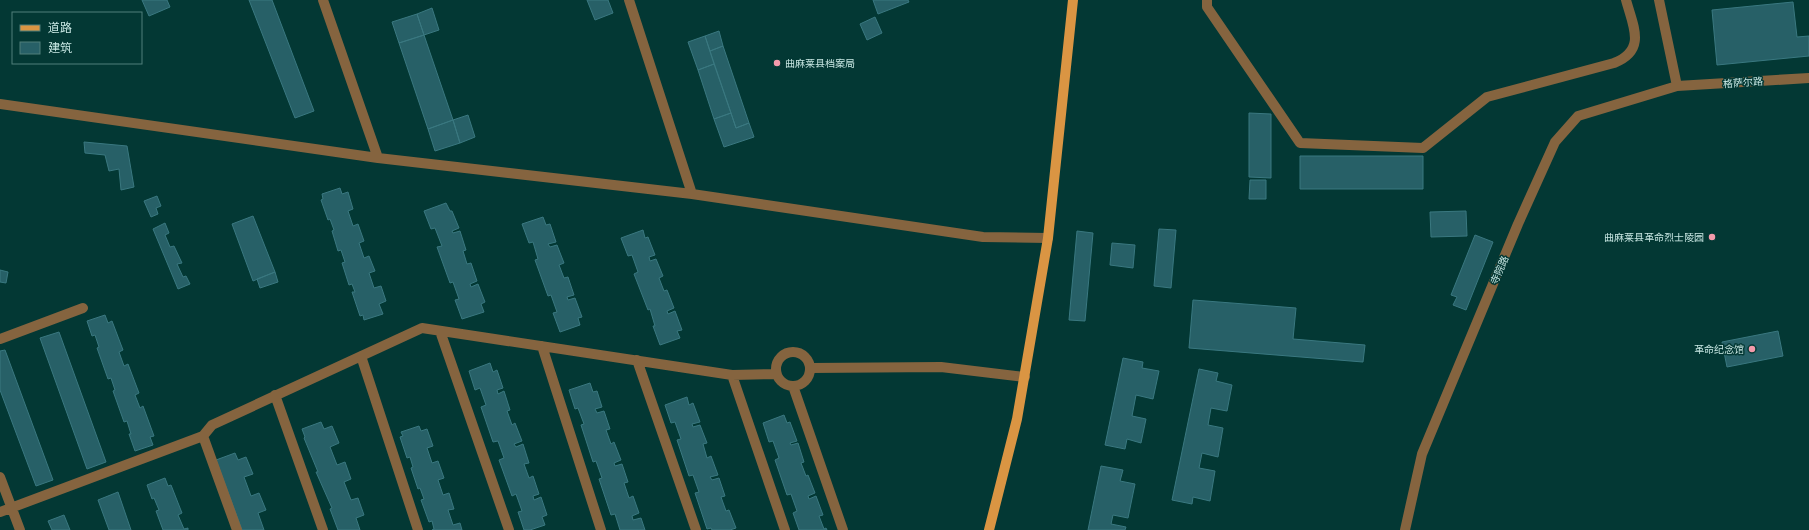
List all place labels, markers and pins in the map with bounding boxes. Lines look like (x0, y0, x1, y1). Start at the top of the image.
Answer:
place label: 曲麻莱县档案局 (785, 56, 855, 70)
marker: 曲麻莱县档案局 (772, 58, 782, 68)
place label: 曲麻莱县革命烈士陵园 (1604, 230, 1704, 244)
marker: 曲麻莱县革命烈士陵园 (1707, 232, 1717, 242)
place label: 革命纪念馆 (1694, 342, 1744, 356)
marker: 革命纪念馆 (1747, 344, 1757, 354)

